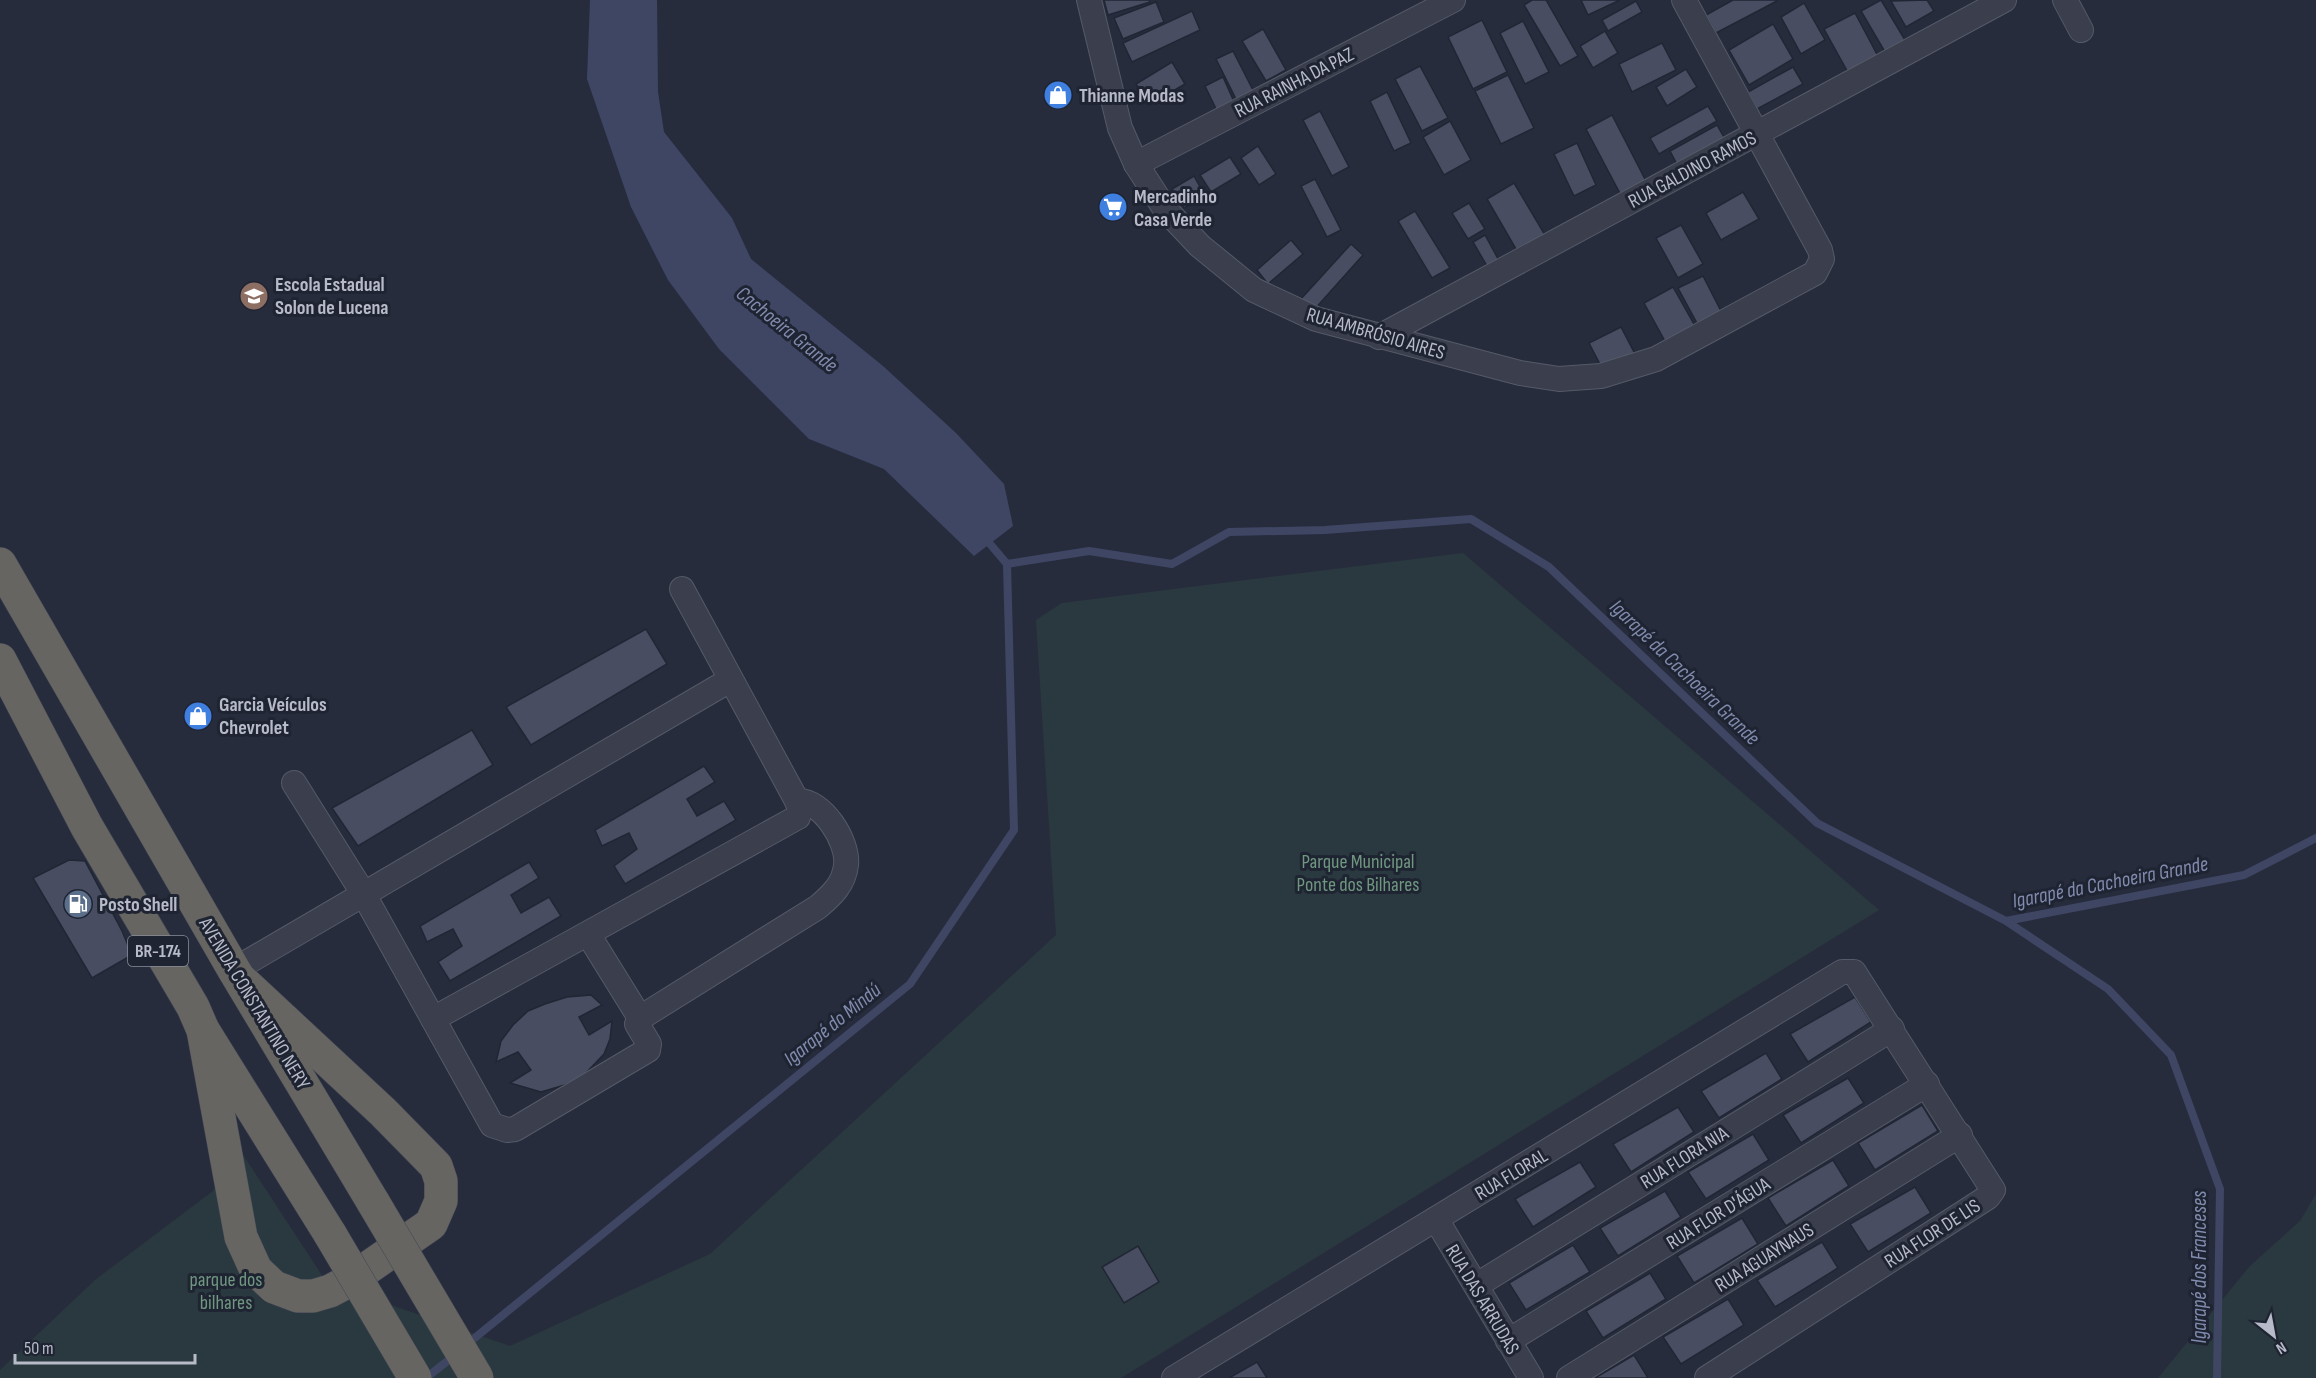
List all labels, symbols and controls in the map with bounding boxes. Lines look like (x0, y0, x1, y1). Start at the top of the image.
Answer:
street label: RUA RAINHA DA PAZ (1231, 42, 1358, 123)
shop icon: Thianne Modas (1042, 79, 1074, 111)
place label: Thianne Modas (1079, 84, 1184, 108)
street label: RUA GALDINO RAMOS (1624, 126, 1761, 214)
place label: Mercadinho Casa Verde (1134, 185, 1217, 232)
supermarket icon: Mercadinho Casa Verde (1097, 191, 1129, 223)
place label: Escola Estadual Solon de Lucena (275, 273, 389, 320)
school or university icon: Escola Estadual Solon de Lucena (238, 280, 270, 312)
water label: Cachoeira Grande (731, 281, 842, 378)
street label: RUA AMBRÓSIO AIRES (1304, 303, 1448, 365)
water label: Igarapé da Cachoeira Grande (1604, 594, 1765, 750)
place label: Garcia Veículos Chevrolet (219, 693, 327, 740)
shop icon: Garcia Veículos Chevrolet (182, 700, 214, 732)
park label: Parque Municipal Ponte dos Bilhares (1297, 850, 1419, 897)
water label: Igarapé da Cachoeira Grande (2010, 851, 2210, 914)
fuel station icon: Posto Shell (62, 888, 94, 920)
place label: Posto Shell (99, 893, 177, 917)
street label: AVENIDA CONSTANTINO NERY (193, 912, 315, 1094)
road number: BR-174 (128, 936, 188, 966)
water label: Igarapé do Mindú (779, 977, 886, 1071)
street label: RUA FLORA NIA (1636, 1121, 1733, 1194)
street label: RUA FLORAL (1471, 1144, 1553, 1206)
street label: RUA FLOR D'ÁGUA (1662, 1172, 1775, 1255)
water label: Igarapé dos Franceses (2187, 1190, 2212, 1343)
street label: RUA FLOR DE LIS (1880, 1194, 1985, 1274)
street label: RUA AGUAYNAUS (1711, 1218, 1818, 1298)
street label: RUA DAS ARRUDAS (1440, 1240, 1524, 1359)
park label: parque dos bilhares (189, 1268, 263, 1315)
north arrow (2244, 1306, 2304, 1366)
scale bar (15, 1327, 195, 1365)
text: N (2272, 1337, 2290, 1358)
text: 50 m (24, 1338, 54, 1359)

